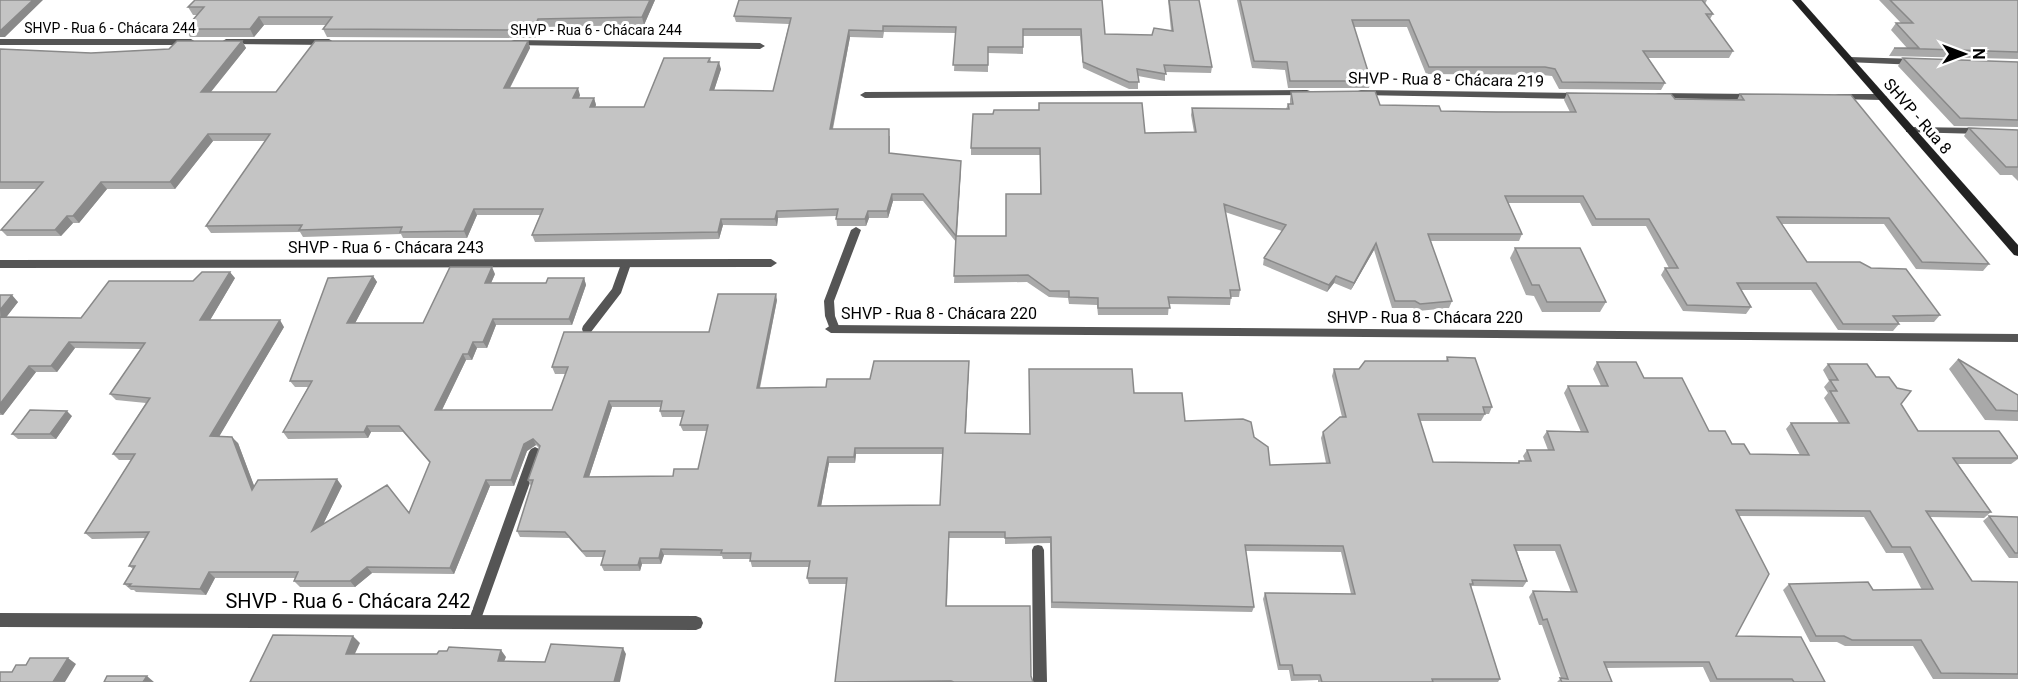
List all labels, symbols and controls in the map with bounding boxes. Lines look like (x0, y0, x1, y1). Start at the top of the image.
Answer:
street label: SHVP - Rua 6 - Chácara 244 (24, 20, 196, 36)
street label: SHVP - Rua 6 - Chácara 244 (510, 22, 682, 38)
north arrow (1934, 24, 1994, 84)
text: N (1969, 48, 1988, 60)
street label: SHVP - Rua 8 - Chácara 219 (1348, 68, 1544, 91)
street label: SHVP - Rua 8 (1880, 75, 1956, 158)
street label: SHVP - Rua 6 - Chácara 243 (288, 238, 484, 257)
street label: SHVP - Rua 8 - Chácara 220 (841, 304, 1037, 323)
street label: SHVP - Rua 8 - Chácara 220 (1327, 308, 1523, 327)
street label: SHVP - Rua 6 - Chácara 242 (225, 589, 471, 613)

